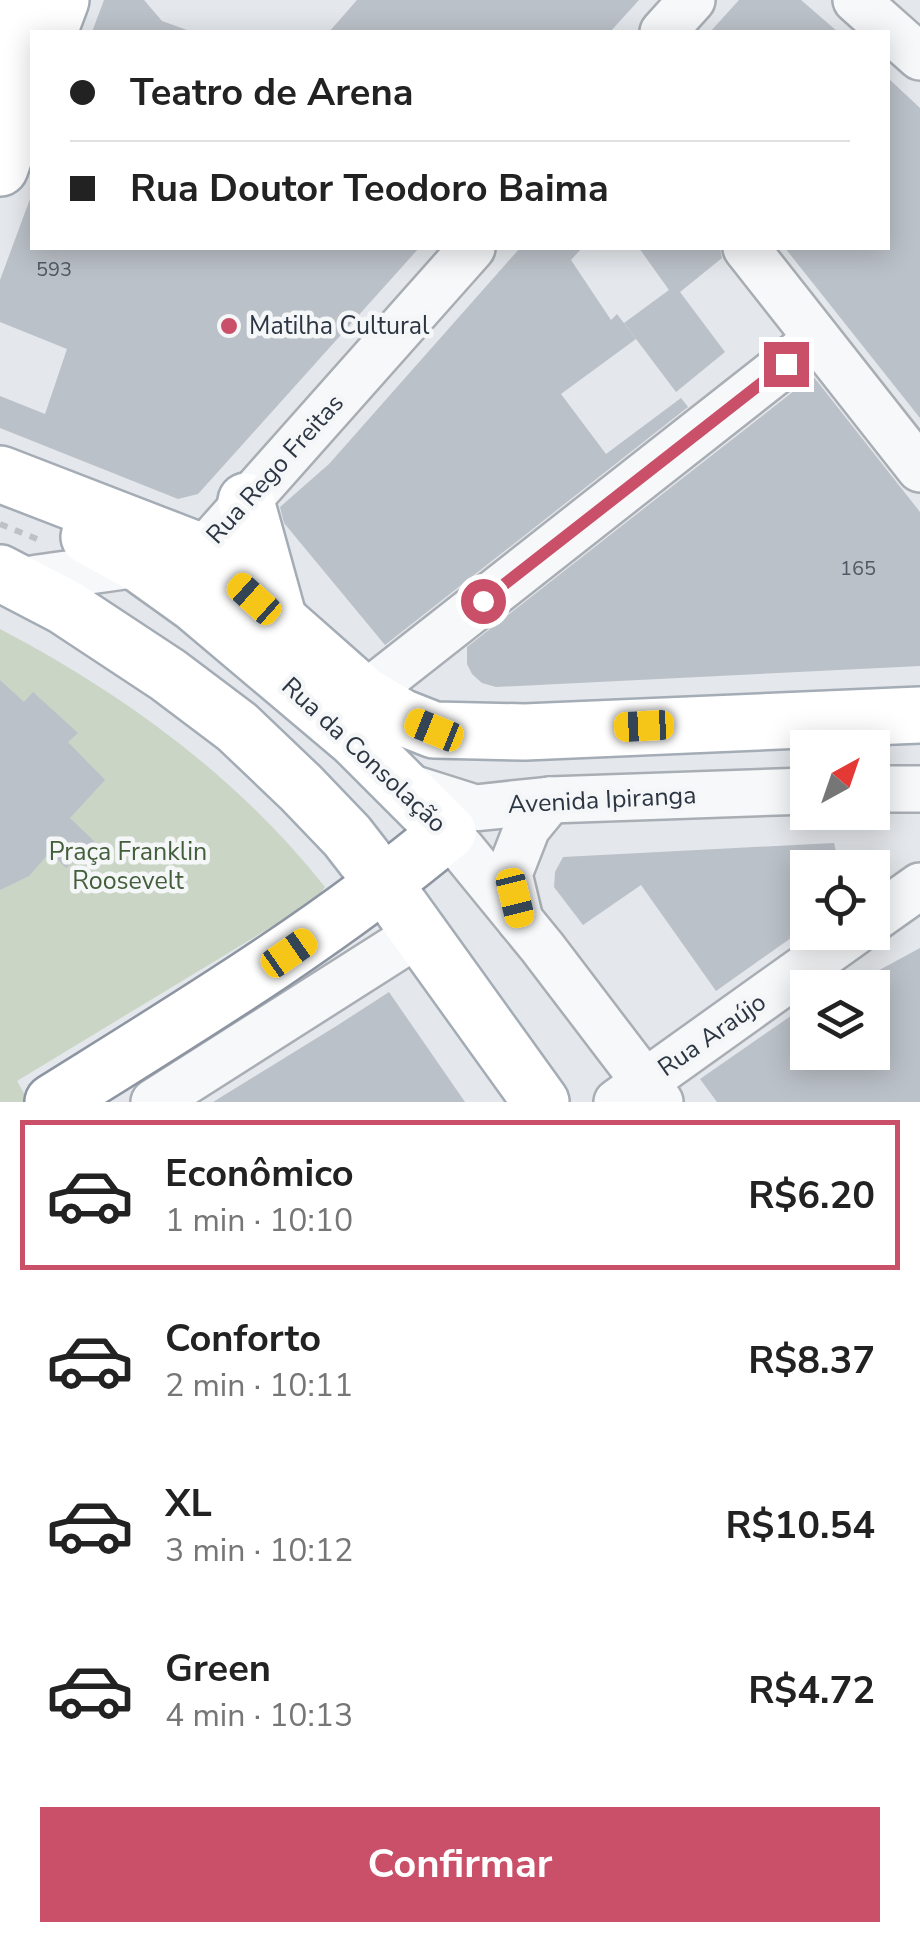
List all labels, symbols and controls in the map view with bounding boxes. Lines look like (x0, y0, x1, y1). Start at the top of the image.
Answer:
text: Teatro de Arena (130, 67, 413, 118)
text: Rua Doutor Teodoro Baima (130, 163, 609, 214)
house number: 593 (36, 256, 72, 283)
place label: Matilha Cultural (249, 309, 430, 343)
marker: Matilha Cultural (218, 315, 240, 337)
route end (764, 342, 809, 387)
street label: Rua Rego Freitas (199, 387, 351, 551)
house number: 165 (840, 555, 876, 582)
car (222, 568, 286, 630)
route start (461, 579, 506, 624)
street label: Rua da Consolação (274, 670, 454, 840)
car (401, 705, 467, 755)
car (613, 709, 675, 743)
north arrow (790, 730, 890, 830)
map controls (790, 730, 890, 1070)
street label: Avenida Ipiranga (507, 778, 697, 822)
park label: Praça Franklin Roosevelt (49, 835, 207, 898)
button: locate (790, 850, 890, 950)
car (493, 865, 537, 931)
car (256, 924, 322, 982)
button: layers (790, 970, 890, 1070)
street label: Rua Araújo (651, 985, 773, 1085)
text: Econômico (165, 1148, 354, 1199)
icon: car (45, 1150, 135, 1240)
text: R$6.20 (748, 1170, 875, 1221)
text: 1 min · 10:10 (165, 1199, 353, 1242)
text: Conforto (165, 1313, 321, 1364)
icon: car (45, 1315, 135, 1405)
text: R$8.37 (748, 1335, 875, 1386)
text: 2 min · 10:11 (165, 1364, 353, 1407)
text: XL (165, 1478, 212, 1529)
icon: car (45, 1480, 135, 1570)
text: R$10.54 (726, 1500, 875, 1551)
text: 3 min · 10:12 (165, 1529, 353, 1572)
text: Green (165, 1643, 271, 1694)
icon: car (45, 1645, 135, 1735)
text: R$4.72 (748, 1665, 875, 1716)
text: 4 min · 10:13 (165, 1694, 353, 1737)
button: Confirmar (40, 1807, 880, 1922)

